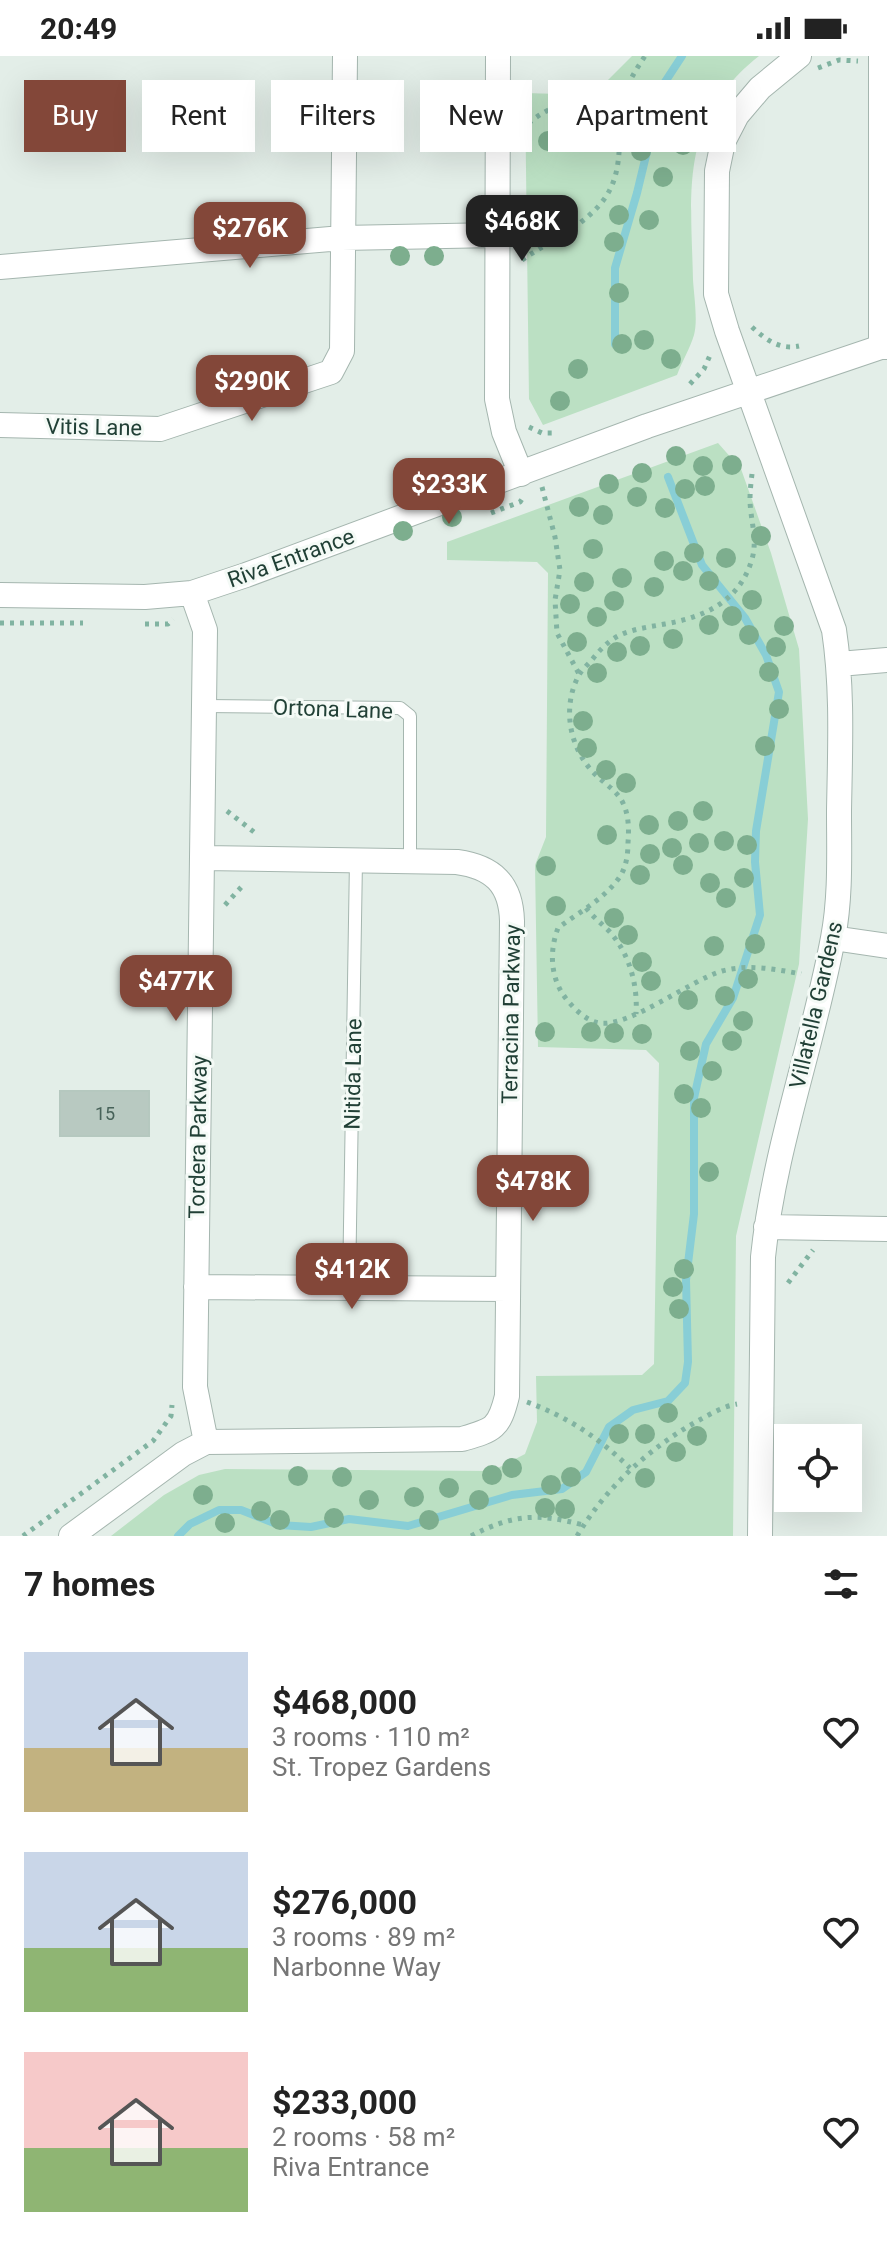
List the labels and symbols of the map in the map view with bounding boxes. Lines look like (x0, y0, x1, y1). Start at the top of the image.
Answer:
pin: $468K (466, 195, 578, 263)
pin: $276K (194, 202, 306, 270)
pin: $290K (196, 355, 308, 423)
street label: Vitis Lane (46, 414, 142, 440)
pin: $233K (393, 458, 505, 526)
street label: Riva Entrance (224, 524, 358, 592)
street label: Ortona Lane (273, 694, 393, 724)
street label: Villatella Gardens (785, 919, 847, 1091)
street label: Terracina Parkway (497, 923, 525, 1104)
pin: $477K (120, 955, 232, 1023)
street label: Nitida Lane (340, 1018, 366, 1130)
street label: Tordera Parkway (184, 1054, 212, 1219)
house number: 15 (95, 1103, 115, 1124)
pin: $478K (477, 1155, 589, 1223)
pin: $412K (296, 1243, 408, 1311)

